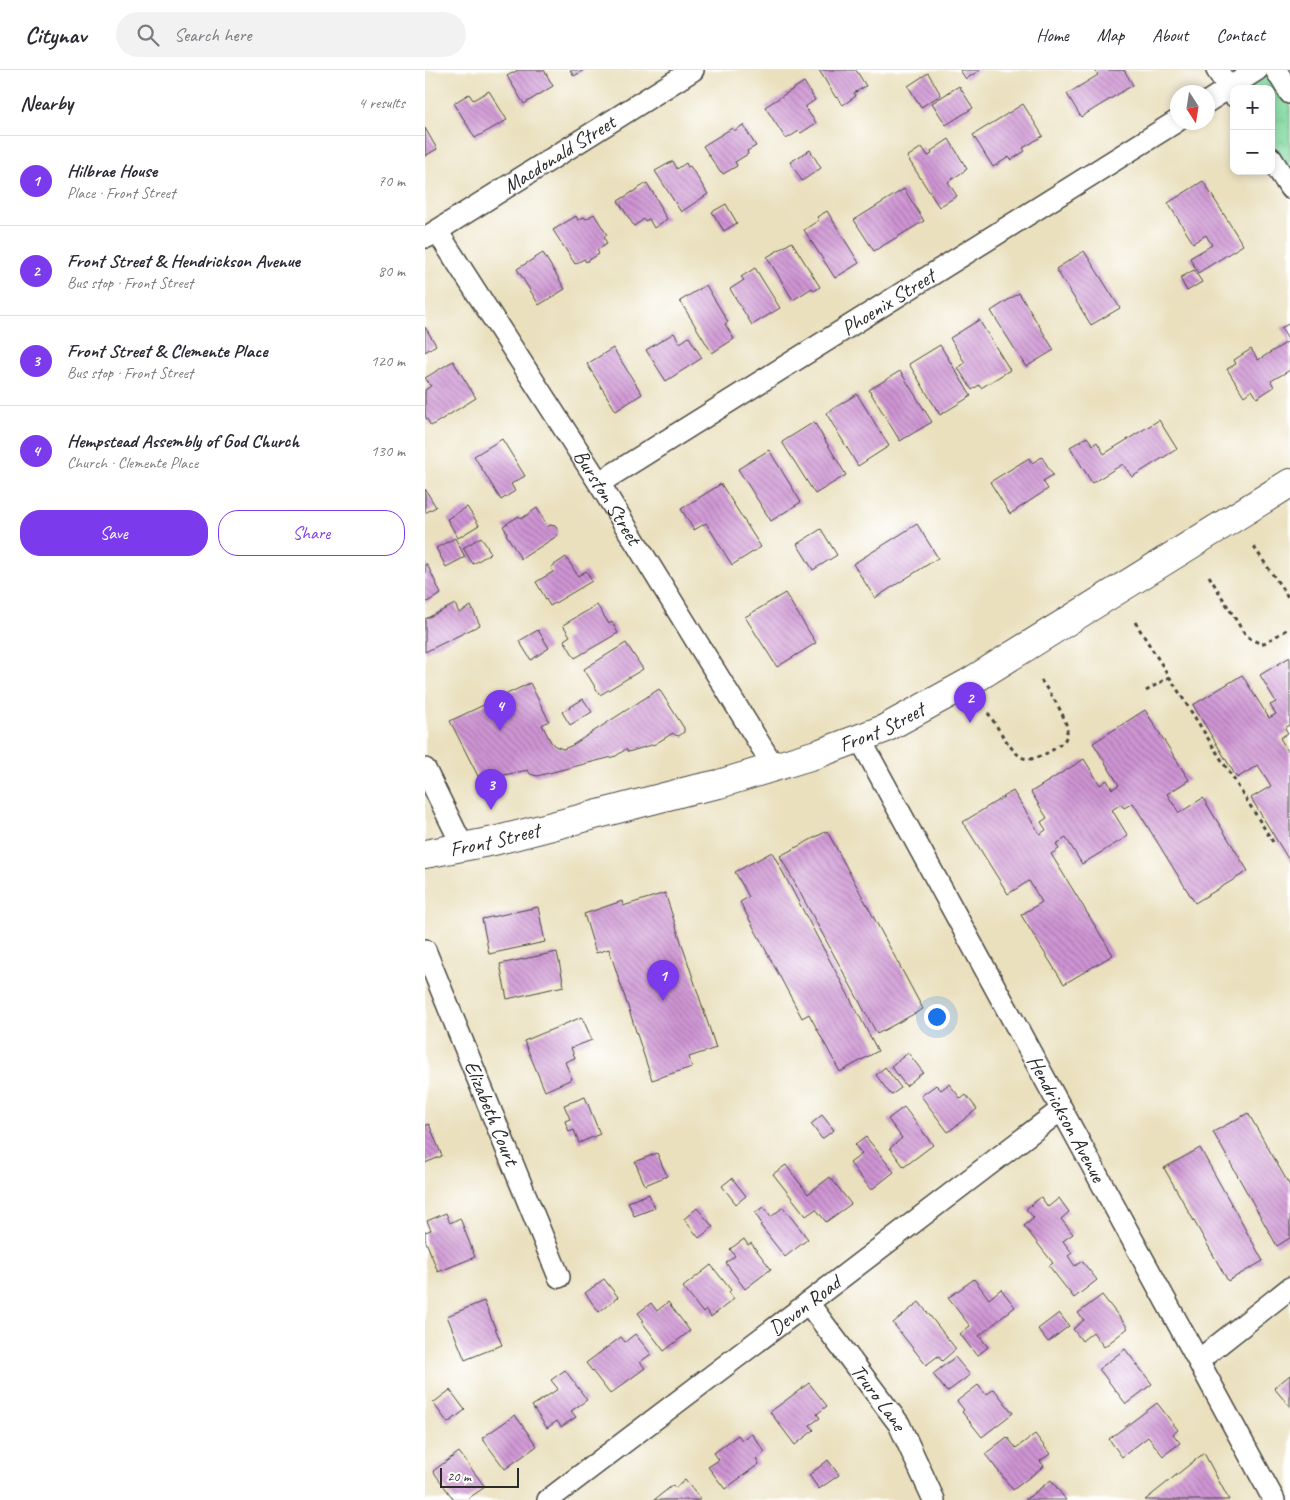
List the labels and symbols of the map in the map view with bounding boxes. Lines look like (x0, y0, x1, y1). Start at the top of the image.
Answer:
north arrow (1170, 85, 1215, 130)
street label: Macdonald Street (498, 108, 622, 199)
street label: Phoenix Street (836, 261, 942, 341)
street label: Burston Street (568, 444, 648, 551)
pin: 2 (954, 682, 986, 723)
pin: 4 (484, 690, 516, 731)
street label: Front Street (835, 695, 932, 758)
pin: 3 (475, 769, 507, 810)
street label: Front Street (448, 816, 545, 862)
pin: 1 (647, 960, 679, 1001)
your location (924, 1004, 950, 1030)
street label: Hendrickson Avenue (1021, 1051, 1112, 1187)
street label: Elizabeth Court (459, 1057, 526, 1171)
street label: Devon Road (764, 1268, 848, 1341)
street label: Truro Lane (845, 1359, 914, 1436)
scale bar (440, 1465, 519, 1488)

